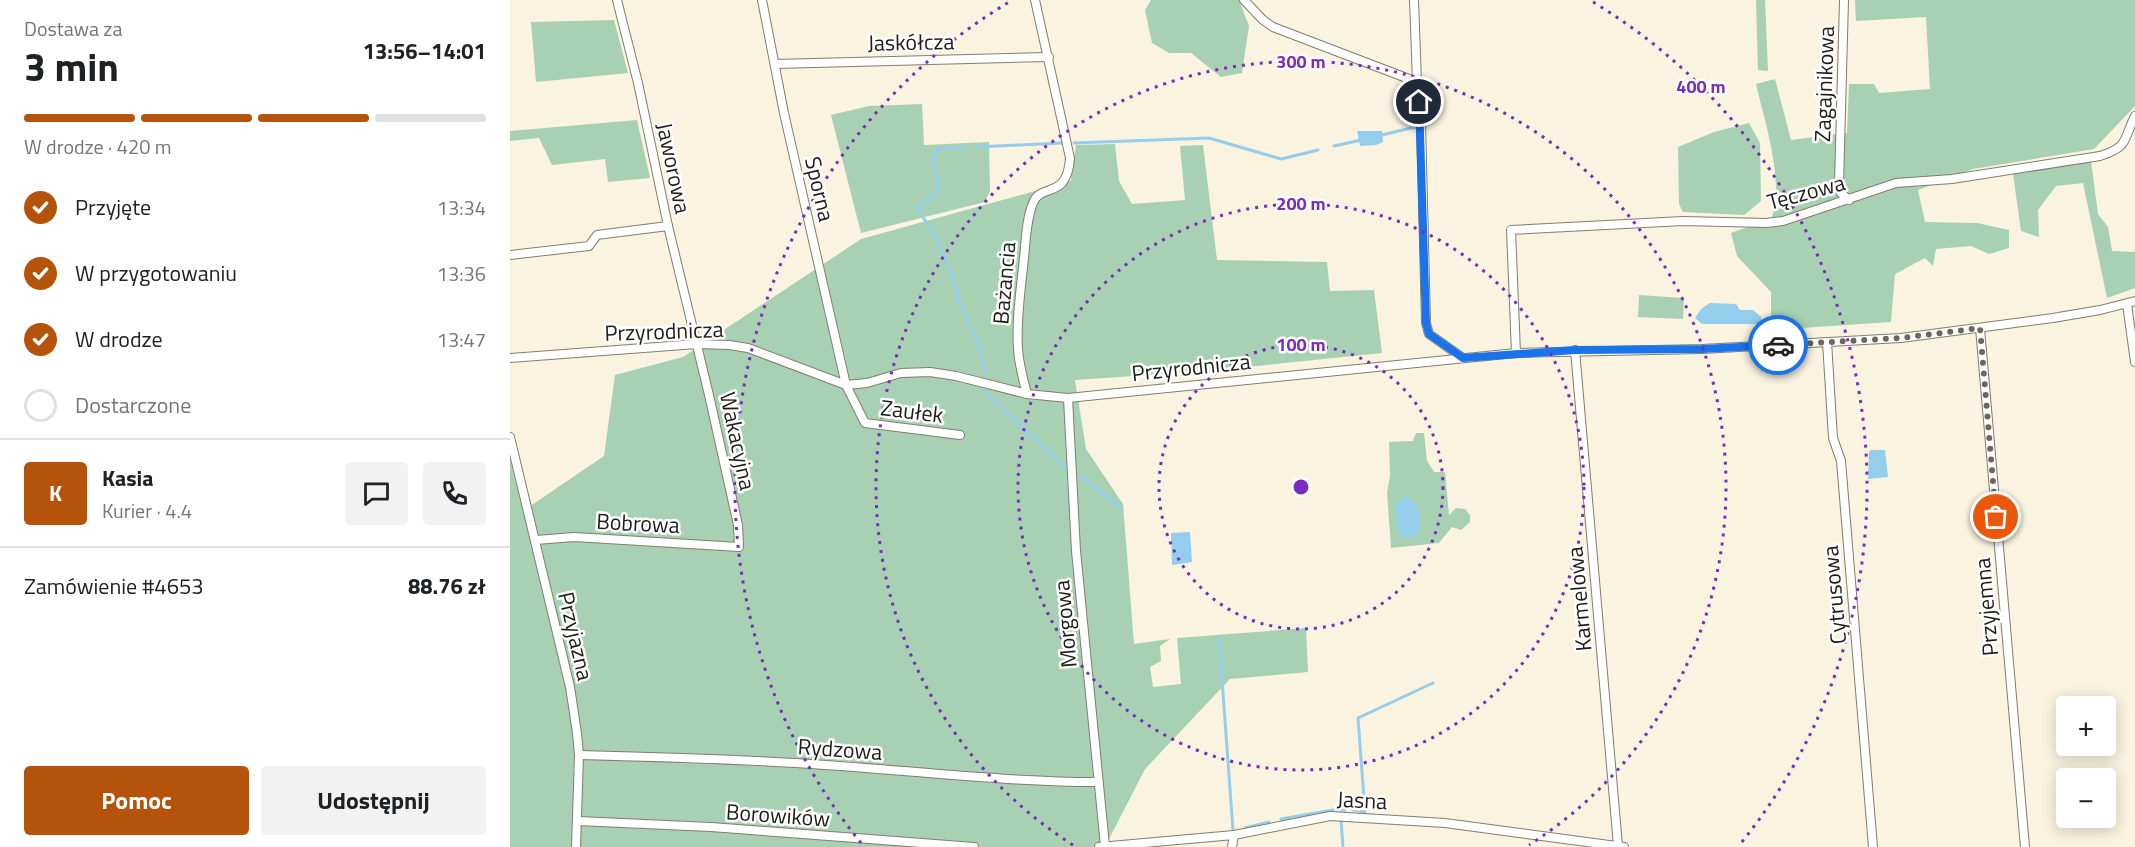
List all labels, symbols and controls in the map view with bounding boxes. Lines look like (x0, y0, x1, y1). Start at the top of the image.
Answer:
text: Dostawa za (24, 13, 122, 44)
street label: Jaskółcza (867, 24, 955, 60)
street label: Zagajnikowa (1805, 25, 1843, 143)
text: 13:56–14:01 (363, 34, 486, 68)
text: 3 min (24, 37, 119, 96)
text: 300 m (1276, 48, 1326, 75)
text: 400 m (1676, 73, 1726, 100)
pin (1393, 76, 1444, 127)
icon: home (1402, 85, 1435, 118)
street label: Jaworowa (648, 119, 700, 217)
text: W drodze · 420 m (24, 131, 172, 162)
street label: Sporna (796, 153, 844, 225)
street label: Tęczowa (1763, 165, 1849, 219)
text: Przyjęte (75, 190, 151, 224)
text: 200 m (1276, 190, 1326, 217)
icon: check (24, 191, 57, 224)
text: 13:34 (437, 192, 486, 223)
street label: Bażancia (983, 240, 1025, 326)
text: W przygotowaniu (75, 256, 237, 290)
icon: check (24, 257, 57, 290)
text: 13:36 (437, 258, 486, 289)
street label: Przyrodnicza (604, 312, 724, 350)
courier (1748, 315, 1808, 375)
text: W drodze (75, 322, 163, 356)
icon: check (24, 323, 57, 356)
text: 13:47 (437, 324, 486, 355)
icon: car (1762, 329, 1795, 362)
text: 100 m (1276, 331, 1326, 358)
street label: Przyrodnicza (1130, 344, 1252, 390)
text: Dostarczone (75, 388, 191, 422)
street label: Wakacyjna (711, 389, 765, 493)
street label: Zaułek (879, 390, 946, 432)
text: Kasia (102, 461, 153, 495)
button: chat (345, 462, 408, 525)
button: phone (423, 462, 486, 525)
text: K (49, 476, 62, 510)
centre of rings (1291, 477, 1311, 497)
pin (1970, 491, 2021, 542)
text: Kurier · 4.4 (102, 495, 192, 526)
icon: bag (1979, 500, 2012, 533)
street label: Bobrowa (596, 504, 680, 542)
street label: Cytrusowa (1813, 544, 1855, 646)
street label: Karmelowa (1557, 545, 1601, 653)
street label: Przyjemna (1965, 556, 2007, 658)
text: Zamówienie #4653 (24, 569, 204, 603)
text: 88.76 zł (408, 569, 486, 603)
street label: Morgowa (1044, 579, 1086, 669)
street label: Przyjazna (549, 588, 603, 684)
map controls (2056, 696, 2116, 828)
button: + (2056, 696, 2116, 756)
street label: Rydzowa (797, 729, 883, 769)
button: Pomoc (24, 766, 249, 835)
button: Udostępnij (261, 766, 486, 835)
button: − (2056, 768, 2116, 828)
street label: Jasna (1336, 782, 1388, 818)
street label: Borowików (725, 794, 831, 836)

